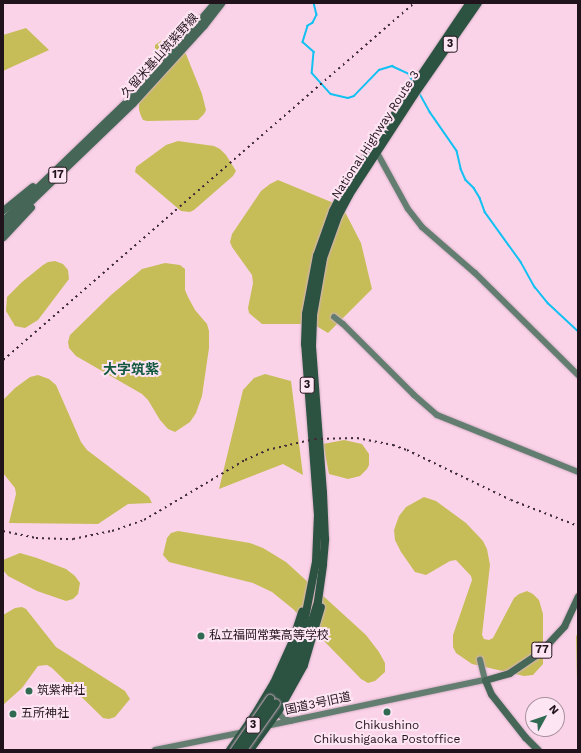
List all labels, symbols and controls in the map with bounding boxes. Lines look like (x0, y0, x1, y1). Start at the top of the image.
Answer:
street label: 久留米基山筑紫野線 (119, 11, 201, 101)
road number: 3 (442, 35, 458, 53)
street label: National Highway Route 3 (329, 68, 423, 202)
road number: 17 (48, 166, 68, 184)
district label: 大字筑紫 (103, 361, 159, 377)
road number: 3 (299, 376, 315, 394)
place label: 私立福岡常葉高等学校 (209, 629, 329, 643)
marker: 私立福岡常葉高等学校 (196, 631, 206, 641)
road number: 77 (531, 641, 553, 659)
place label: 筑紫神社 (37, 684, 85, 698)
marker: 筑紫神社 (24, 686, 34, 696)
street label: 国道3号旧道 (284, 690, 352, 718)
north arrow (525, 697, 565, 737)
text: N (546, 702, 561, 717)
place label: 五所神社 (21, 707, 69, 721)
marker: Chikushino Chikushigaoka Postoffice (382, 707, 392, 717)
marker: 五所神社 (8, 709, 18, 719)
road number: 3 (245, 716, 261, 734)
place label: Chikushino Chikushigaoka Postoffice (313, 719, 461, 747)

